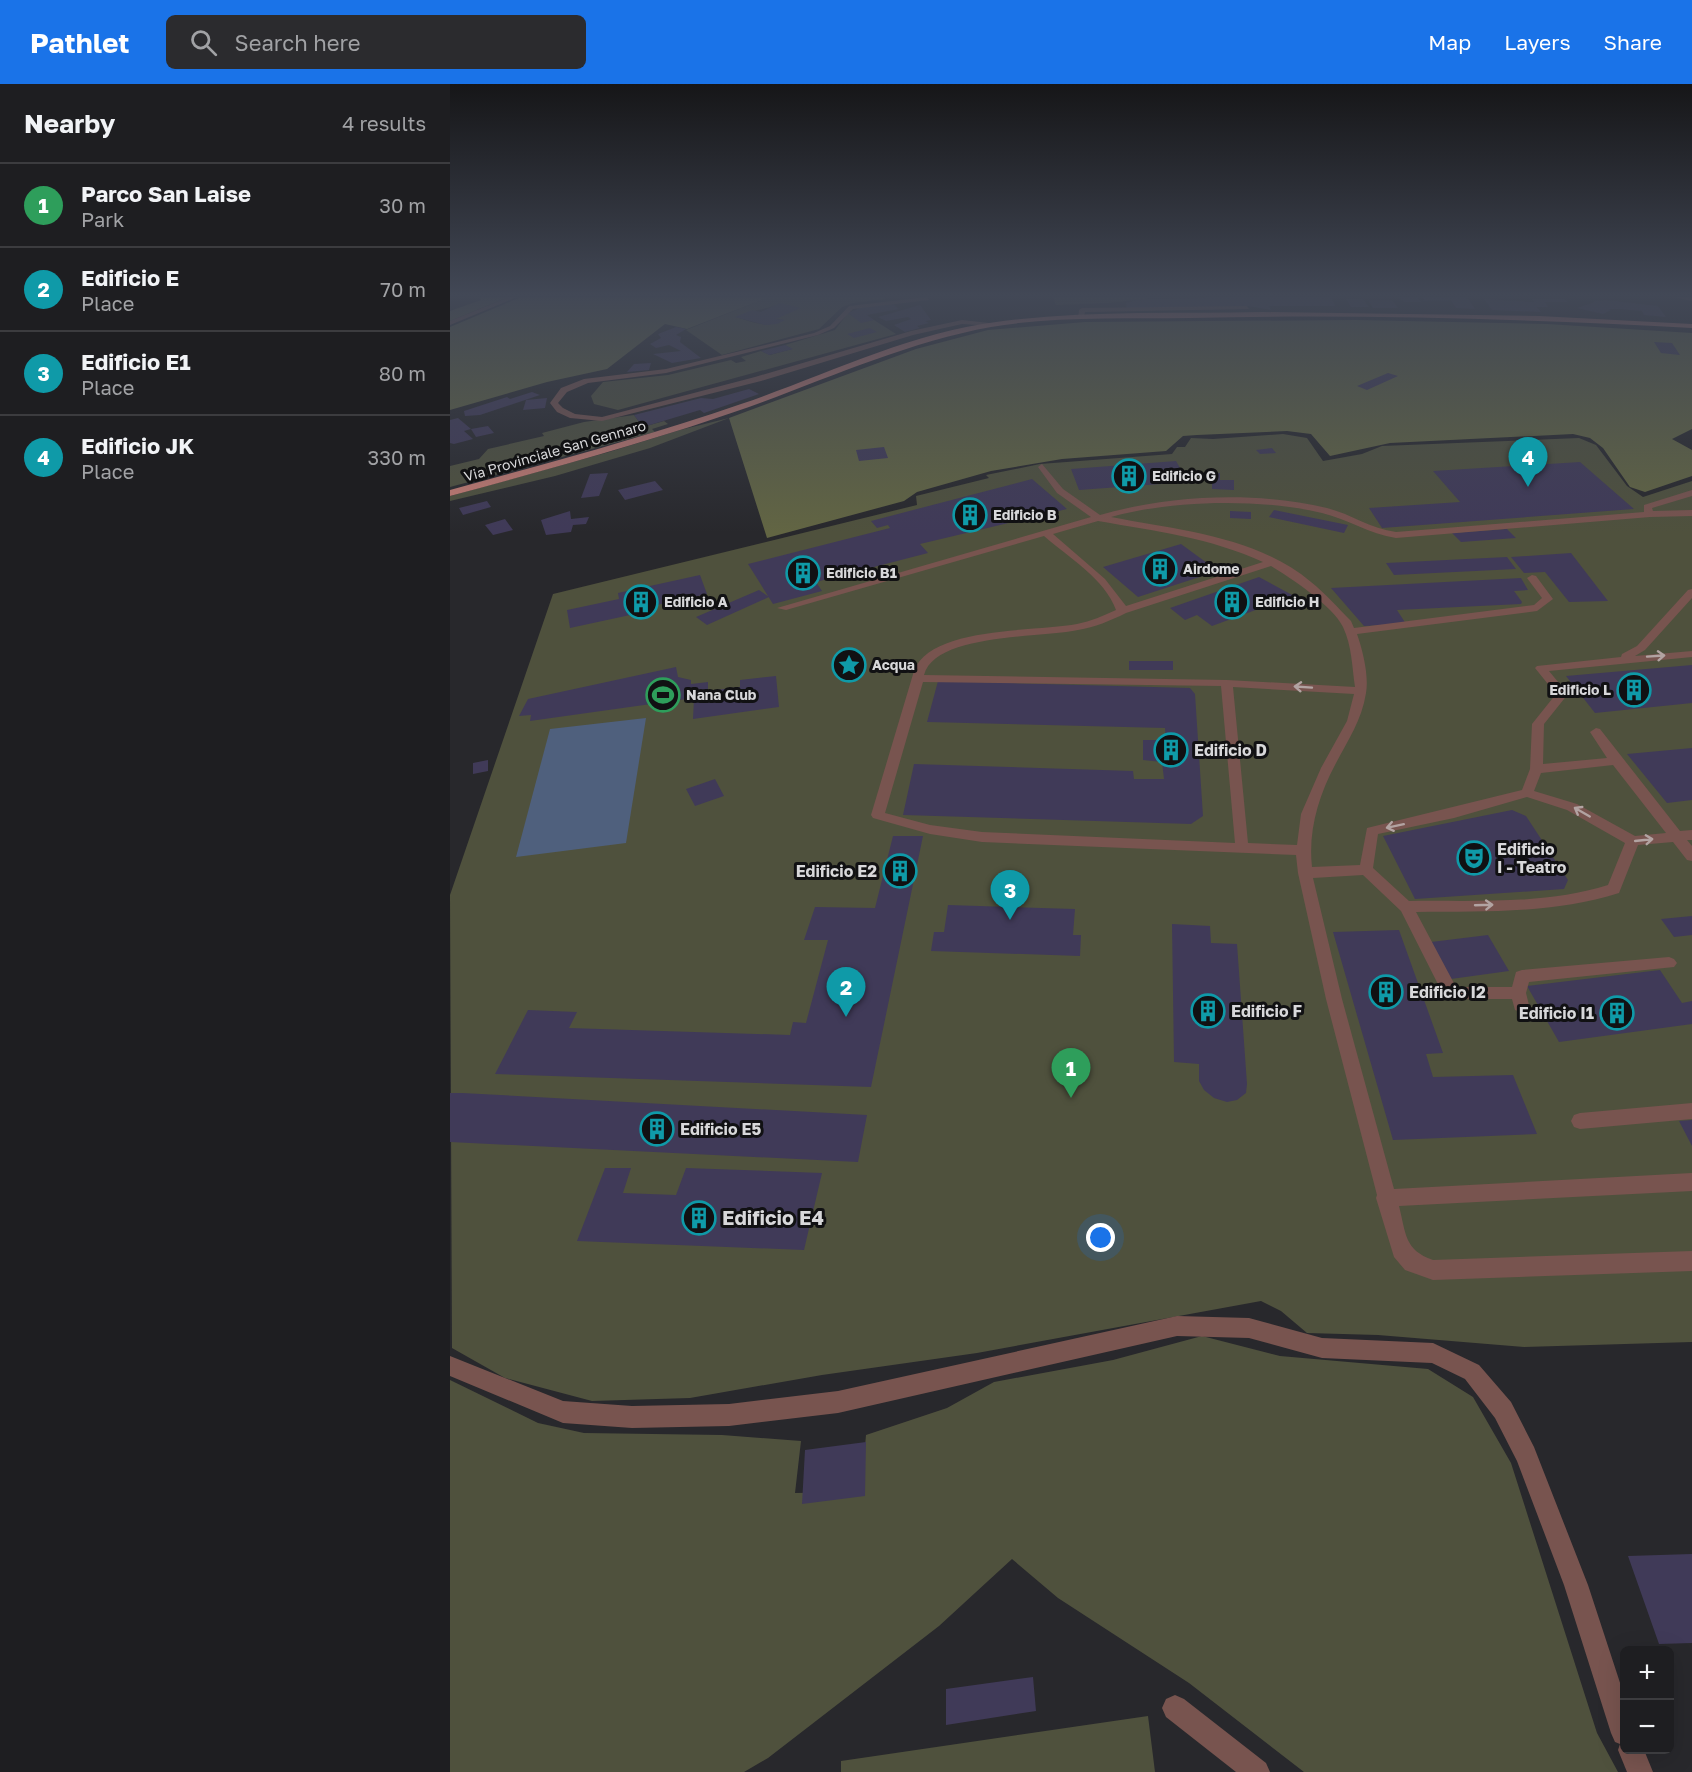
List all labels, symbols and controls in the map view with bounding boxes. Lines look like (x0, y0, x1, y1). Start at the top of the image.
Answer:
search box (166, 15, 586, 69)
text: Pathlet (30, 26, 130, 59)
icon: search (187, 26, 220, 59)
text: Search here (235, 29, 361, 56)
text: Map (1428, 29, 1471, 55)
text: Layers (1504, 29, 1571, 55)
text: Share (1604, 29, 1662, 55)
text: Nearby (24, 108, 115, 139)
text: 4 results (342, 111, 426, 135)
text: Parco San Laise (81, 180, 251, 207)
text: 1 (38, 193, 49, 217)
text: 30 m (379, 193, 426, 217)
text: Park (81, 207, 124, 231)
text: Edificio E (81, 264, 179, 291)
text: 2 (37, 277, 50, 301)
text: 70 m (380, 277, 426, 301)
text: Place (81, 291, 134, 315)
text: Edificio E1 (81, 348, 191, 375)
text: 3 (37, 361, 50, 385)
text: 80 m (379, 361, 426, 385)
text: Place (81, 375, 134, 399)
street label: Via Provinciale San Gennaro (462, 416, 648, 485)
text: Edificio JK (81, 432, 194, 459)
pin: 4 (1508, 438, 1548, 487)
text: 4 (37, 445, 50, 469)
text: 330 m (368, 445, 426, 469)
building icon: Edificio G (1111, 458, 1147, 494)
text: Place (81, 459, 134, 483)
place label: Edificio G (1152, 467, 1216, 484)
building icon: Edificio B (952, 497, 988, 533)
place label: Edificio B (993, 506, 1057, 523)
building icon: Airdome (1142, 551, 1178, 587)
building icon: Edificio B1 (785, 555, 821, 591)
place label: Airdome (1183, 560, 1240, 577)
place label: Edificio B1 (826, 564, 897, 581)
building icon: Edificio A (623, 584, 659, 620)
building icon: Edificio H (1214, 584, 1250, 620)
place label: Edificio A (664, 593, 728, 610)
place label: Edificio H (1255, 593, 1320, 610)
place icon: Acqua (831, 647, 867, 683)
one-way arrow (1646, 651, 1666, 662)
place label: Acqua (872, 656, 915, 673)
building icon: Edificio L (1616, 672, 1652, 708)
sports icon: Nana Club (645, 677, 681, 713)
place label: Edificio L (1549, 681, 1611, 698)
one-way arrow (1293, 682, 1313, 693)
place label: Nana Club (686, 686, 757, 703)
building icon: Edificio D (1153, 732, 1189, 768)
place label: Edificio D (1194, 740, 1267, 760)
one-way arrow (1574, 806, 1591, 818)
one-way arrow (1385, 821, 1405, 832)
one-way arrow (1634, 834, 1654, 845)
place label: Edificio I - Teatro (1497, 839, 1567, 877)
theatre icon: Edificio I - Teatro (1456, 840, 1492, 876)
building icon: Edificio E2 (882, 853, 918, 889)
place label: Edificio E2 (796, 861, 877, 881)
pin: 3 (990, 870, 1030, 920)
one-way arrow (1473, 899, 1493, 910)
pin: 2 (826, 968, 866, 1017)
building icon: Edificio I2 (1368, 974, 1404, 1010)
place label: Edificio I2 (1409, 982, 1486, 1002)
building icon: Edificio F (1190, 993, 1226, 1029)
building icon: Edificio I1 (1599, 995, 1635, 1031)
place label: Edificio F (1231, 1001, 1303, 1021)
place label: Edificio I1 (1519, 1003, 1594, 1023)
pin: 1 (1052, 1048, 1090, 1098)
building icon: Edificio E5 (639, 1111, 675, 1147)
place label: Edificio E5 (680, 1119, 762, 1139)
building icon: Edificio E4 (681, 1200, 717, 1236)
place label: Edificio E4 (722, 1205, 824, 1229)
your location (1086, 1223, 1115, 1252)
map controls (1620, 1646, 1674, 1754)
button: + (1620, 1646, 1674, 1700)
button: − (1620, 1700, 1674, 1754)

